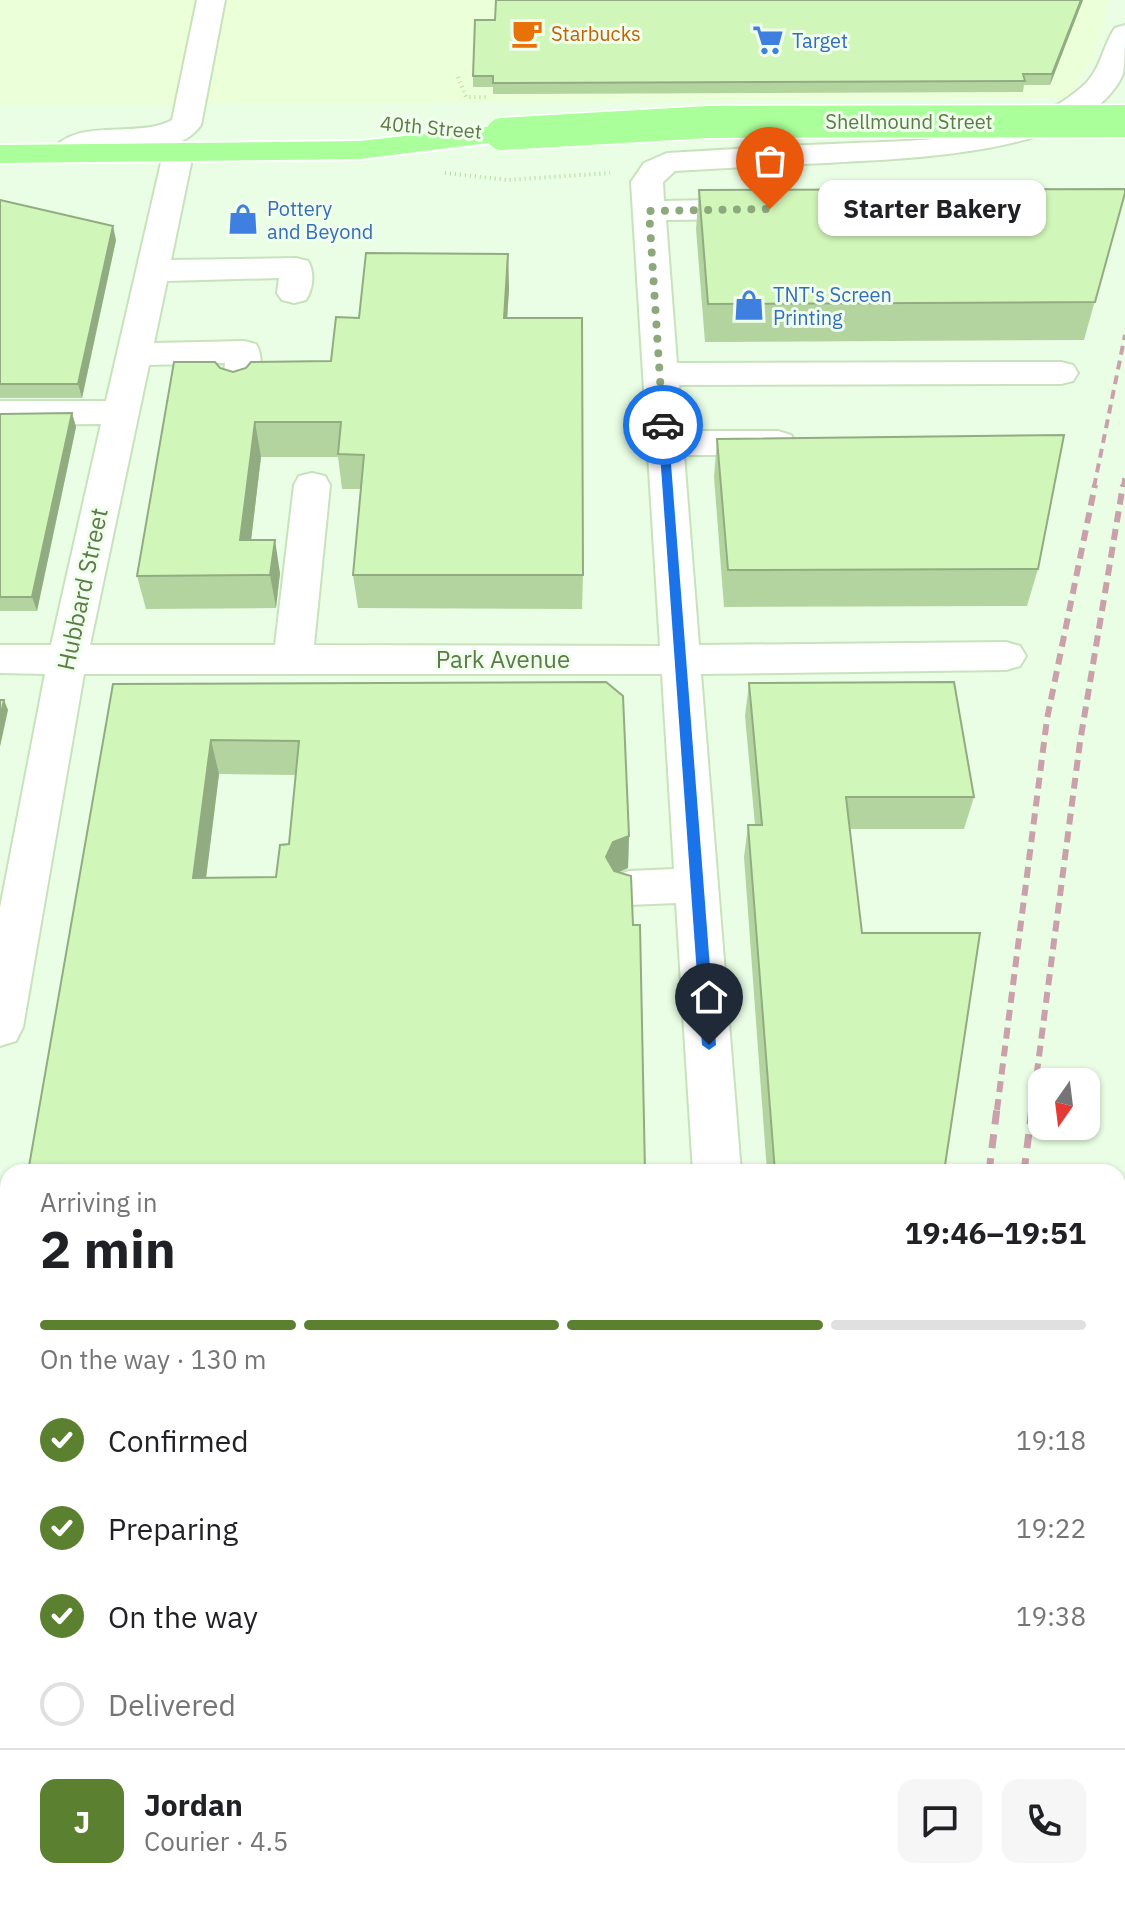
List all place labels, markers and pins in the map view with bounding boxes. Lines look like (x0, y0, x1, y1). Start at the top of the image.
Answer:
cafe icon: Starbucks (510, 16, 544, 50)
place label: Starbucks (551, 20, 641, 47)
supermarket icon: Target (751, 23, 785, 57)
place label: Target (792, 27, 848, 54)
pin (736, 127, 804, 209)
callout: Starter Bakery (818, 181, 1046, 237)
place label: Pottery and Beyond (267, 195, 373, 245)
shop icon: Pottery and Beyond (226, 202, 260, 236)
place label: TNT's Screen Printing (773, 281, 892, 331)
shop icon: TNT's Screen Printing (732, 288, 766, 322)
pin (675, 963, 743, 1045)

